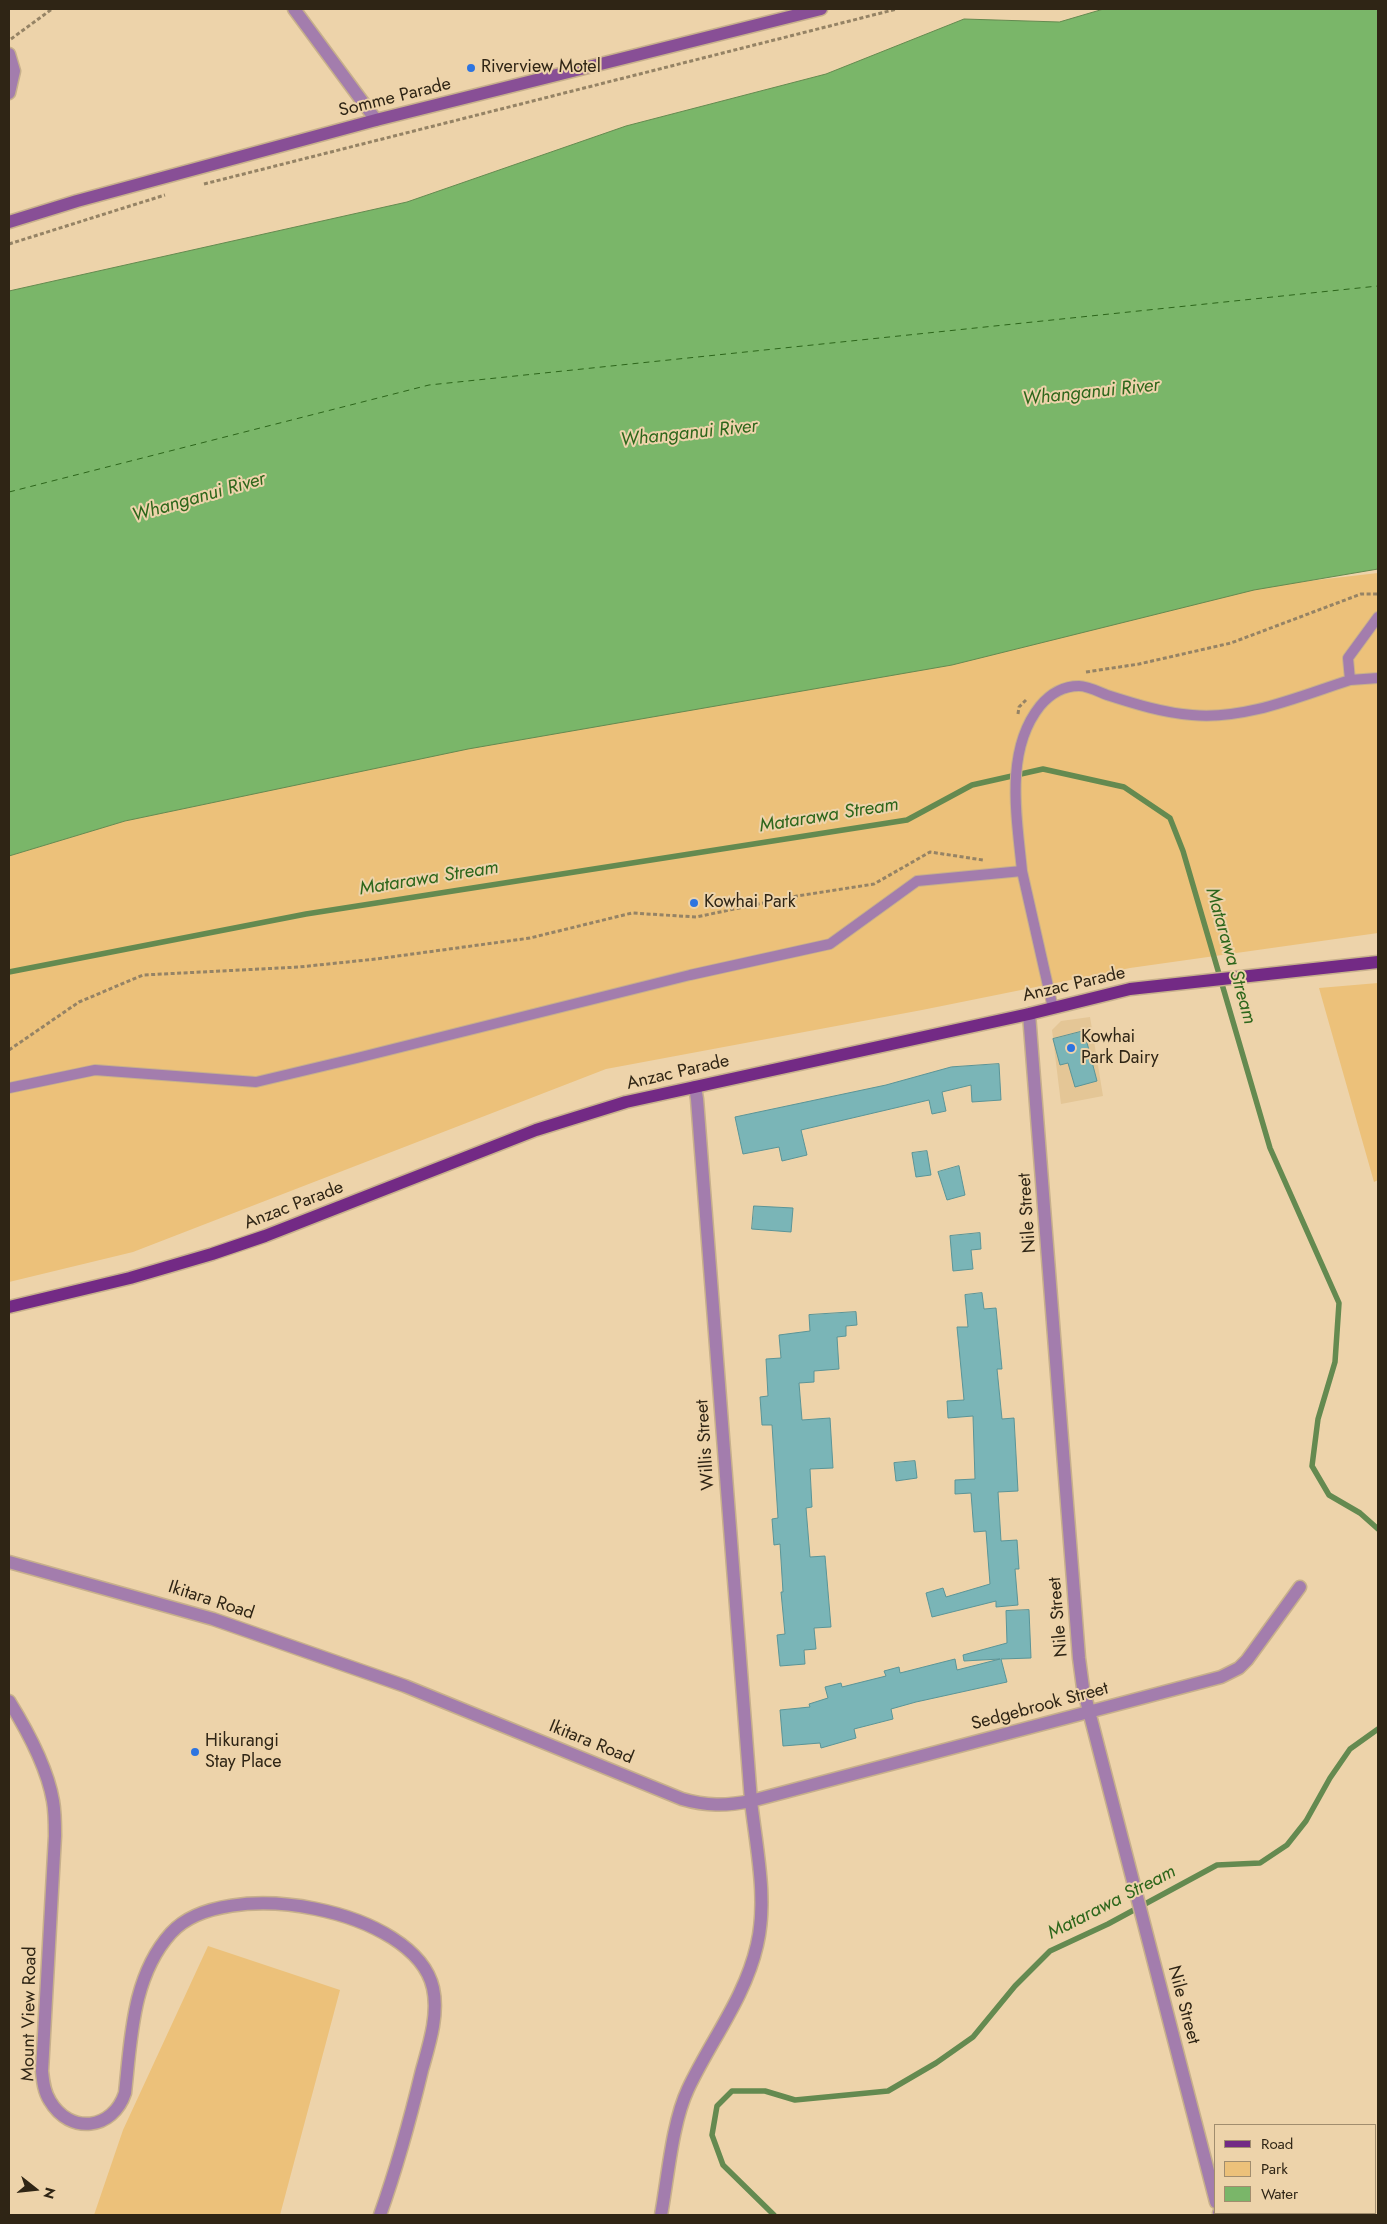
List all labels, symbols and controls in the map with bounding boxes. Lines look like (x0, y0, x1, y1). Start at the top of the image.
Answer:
place label: Riverview Motel (481, 57, 601, 79)
marker: Riverview Motel (465, 62, 477, 74)
street label: Somme Parade (337, 74, 453, 122)
water label: Whanganui River (1021, 374, 1161, 412)
water label: Whanganui River (619, 415, 759, 453)
water label: Whanganui River (130, 468, 268, 528)
water label: Matarawa Stream (758, 794, 900, 838)
water label: Matarawa Stream (358, 857, 500, 901)
water label: Matarawa Stream (1200, 885, 1260, 1027)
place label: Kowhai Park (704, 892, 796, 914)
marker: Kowhai Park (688, 897, 700, 909)
street label: Anzac Parade (1021, 963, 1127, 1007)
place label: Kowhai Park Dairy (1081, 1027, 1159, 1070)
marker: Kowhai Park Dairy (1065, 1042, 1077, 1054)
street label: Anzac Parade (625, 1051, 731, 1095)
street label: Nile Street (1014, 1172, 1042, 1254)
street label: Anzac Parade (241, 1177, 347, 1235)
street label: Willis Street (692, 1399, 720, 1491)
street label: Nile Street (1045, 1576, 1073, 1658)
street label: Ikitara Road (165, 1577, 257, 1625)
street label: Sedgebrook Street (969, 1678, 1111, 1736)
street label: Ikitara Road (546, 1716, 636, 1770)
place label: Hikurangi Stay Place (205, 1731, 282, 1774)
marker: Hikurangi Stay Place (189, 1746, 201, 1758)
water label: Matarawa Stream (1044, 1861, 1180, 1945)
street label: Mount View Road (18, 1946, 42, 2082)
street label: Nile Street (1162, 1963, 1204, 2047)
legend (1214, 2124, 1377, 2214)
text: Road (1261, 2133, 1293, 2155)
text: Park (1261, 2158, 1288, 2180)
north arrow (10, 2164, 60, 2214)
text: Water (1261, 2183, 1298, 2205)
text: N (38, 2185, 61, 2201)

